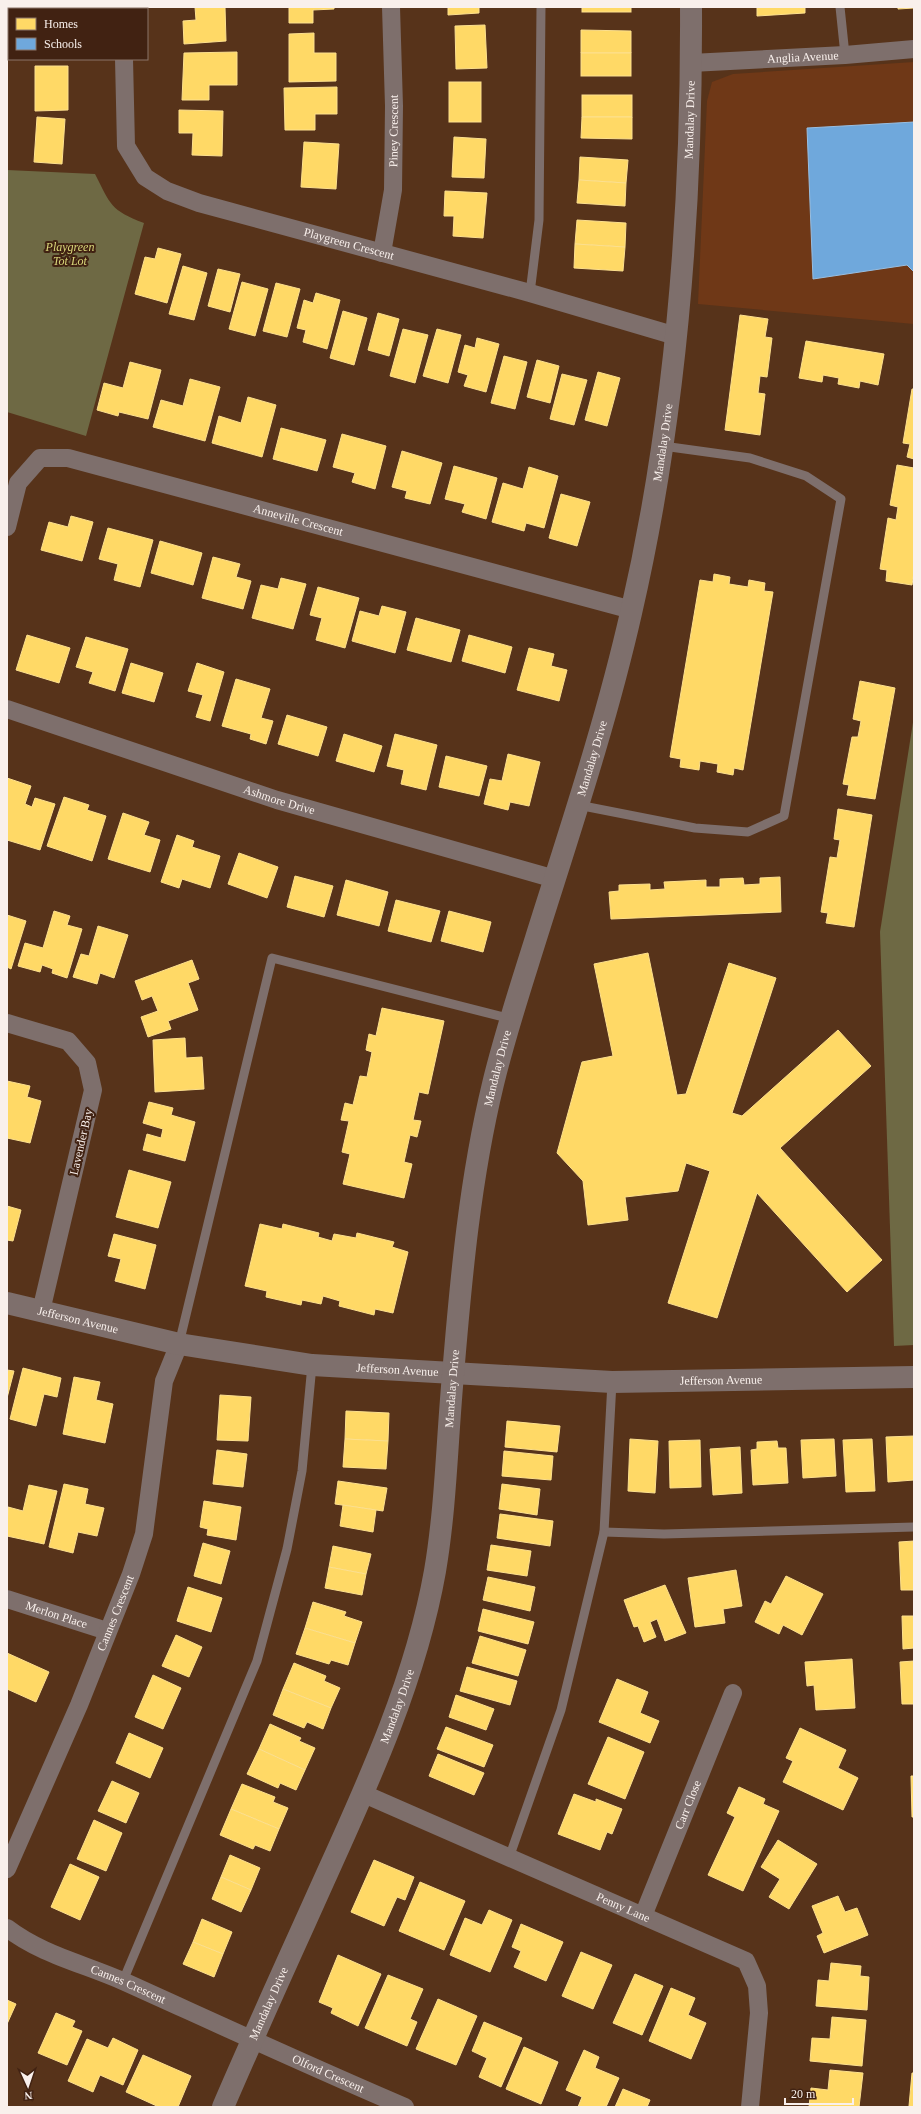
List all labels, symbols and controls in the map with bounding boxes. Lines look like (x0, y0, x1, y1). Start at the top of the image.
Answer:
legend (8, 8, 148, 60)
text: Homes (44, 17, 78, 31)
text: Schools (44, 37, 82, 51)
street label: Anglia Avenue (767, 48, 839, 66)
street label: Mandalay Drive (682, 81, 698, 159)
street label: Piney Crescent (386, 94, 401, 167)
street label: Playgreen Crescent (302, 225, 396, 263)
park label: Playgreen Tot Lot (45, 240, 94, 268)
street label: Mandalay Drive (650, 403, 675, 482)
street label: Anneville Crescent (252, 501, 345, 539)
street label: Mandalay Drive (574, 719, 610, 798)
street label: Ashmore Drive (242, 782, 317, 817)
street label: Mandalay Drive (481, 1028, 514, 1108)
street label: Lavender Bay (67, 1107, 95, 1177)
street label: Jefferson Avenue (36, 1304, 120, 1336)
street label: Mandalay Drive (442, 1349, 462, 1428)
street label: Jefferson Avenue (356, 1361, 439, 1379)
street label: Jefferson Avenue (680, 1373, 762, 1388)
street label: Cannes Crescent (94, 1573, 137, 1653)
street label: Merlon Place (24, 1598, 89, 1631)
street label: Mandalay Drive (377, 1667, 417, 1746)
street label: Carr Close (672, 1778, 704, 1831)
street label: Penny Lane (594, 1890, 652, 1925)
street label: Cannes Crescent (89, 1962, 169, 2007)
street label: Mandalay Drive (246, 1965, 291, 2042)
street label: Olford Crescent (290, 2052, 367, 2096)
north arrow (8, 2066, 48, 2106)
scale bar (785, 2080, 853, 2106)
text: 20 m (791, 2087, 816, 2101)
text: N (24, 2090, 33, 2102)

